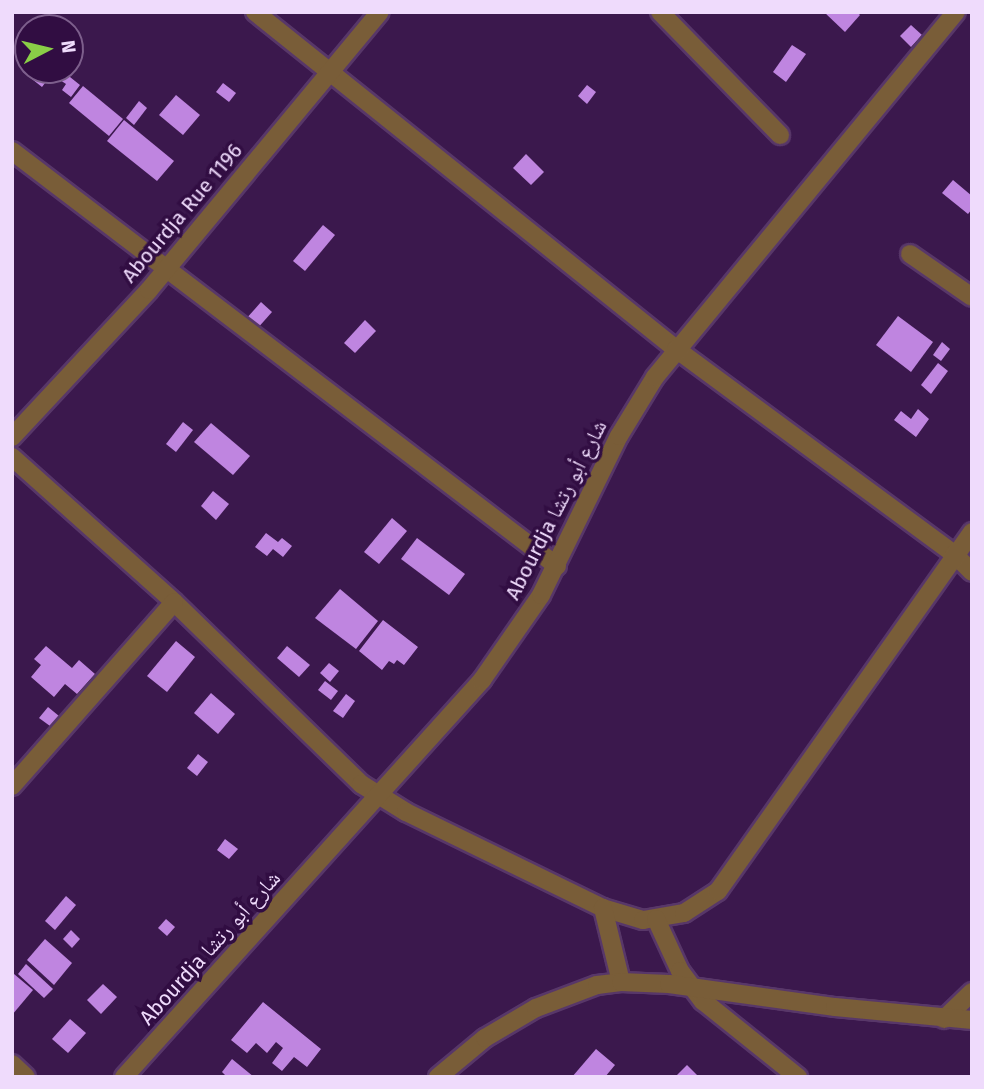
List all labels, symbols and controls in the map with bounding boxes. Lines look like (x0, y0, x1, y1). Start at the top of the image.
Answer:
north arrow (14, 14, 84, 84)
text: N (56, 39, 81, 54)
street label: Abourdja Rue 1196 (116, 138, 248, 288)
street label: Abourdja شارع أبو رتشا (500, 416, 612, 604)
street label: Abourdja شارع أبو رتشا (134, 866, 286, 1030)

